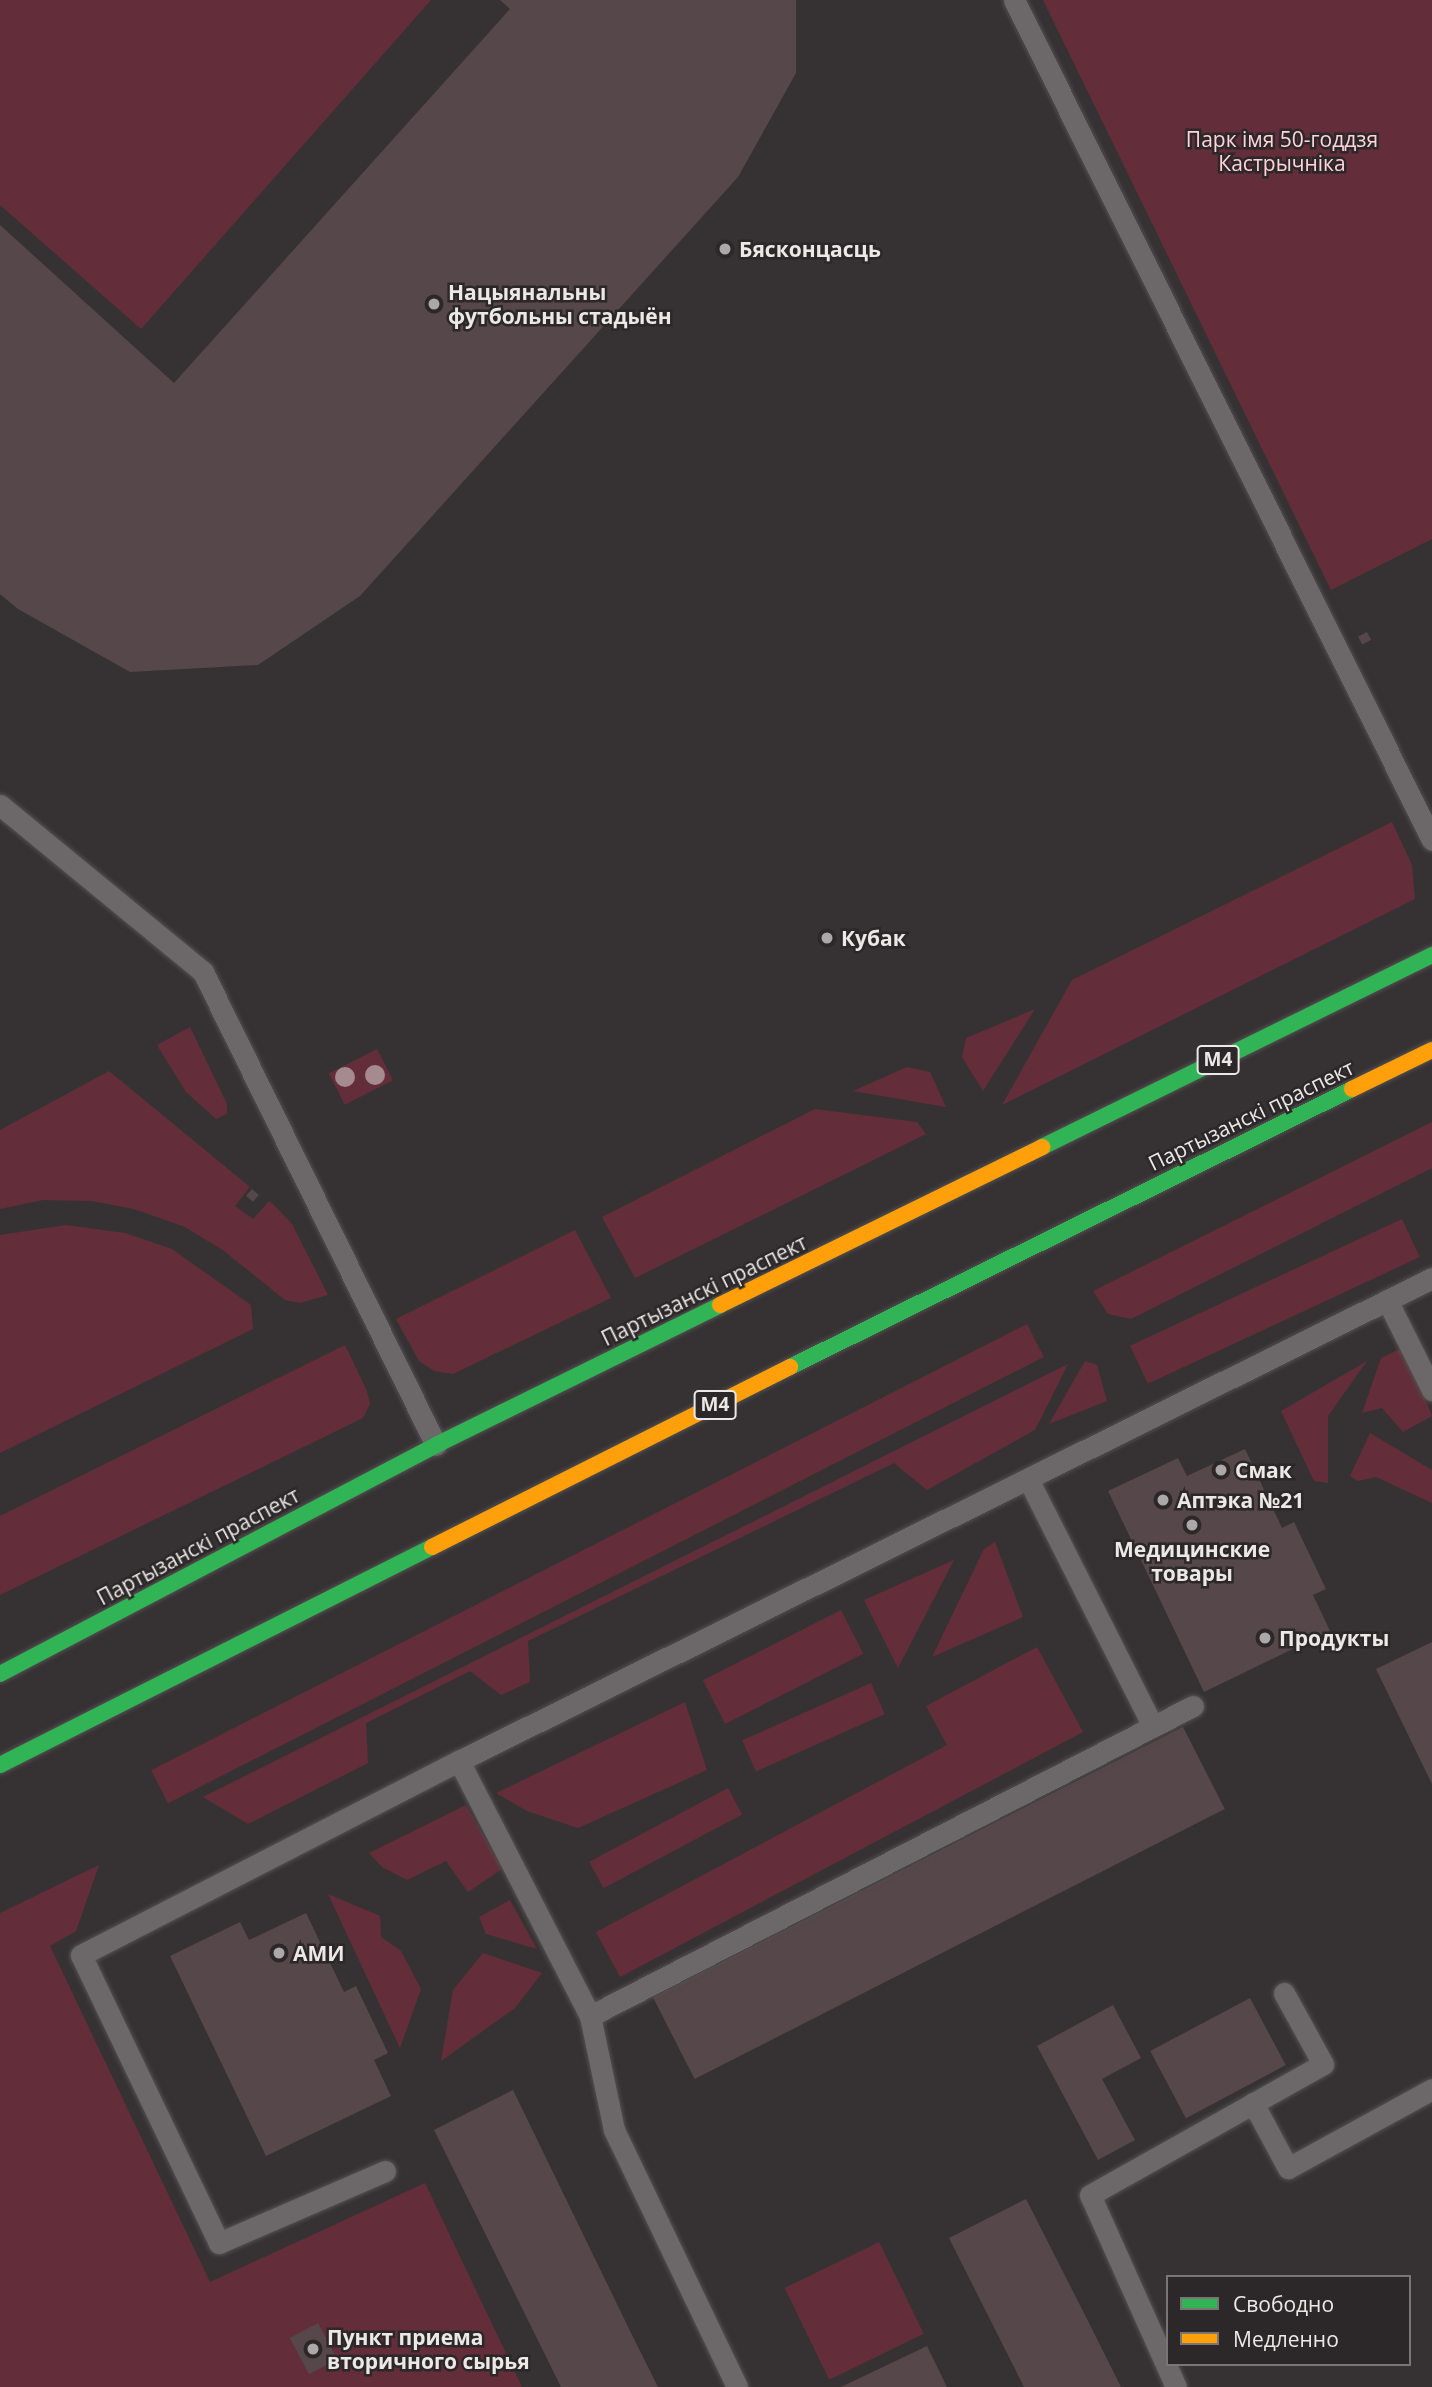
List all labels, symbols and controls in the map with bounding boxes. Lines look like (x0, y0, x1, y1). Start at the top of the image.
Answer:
park label: Парк імя 50-годдзя Кастрычніка (1186, 126, 1378, 176)
place label: Бясконцасць (739, 236, 881, 262)
marker: Бясконцасць (717, 241, 733, 257)
place label: Нацыянальны футбольны стадыён (448, 279, 672, 329)
marker: Нацыянальны футбольны стадыён (426, 296, 442, 312)
place label: Кубак (841, 925, 906, 951)
marker: Кубак (819, 930, 835, 946)
road number: М4 (1195, 1044, 1241, 1076)
street label: Партызанскі праспект (1144, 1054, 1358, 1176)
street label: Партызанскі праспект (597, 1229, 811, 1351)
road number: М4 (692, 1390, 738, 1420)
place label: Смак (1235, 1457, 1292, 1483)
marker: Смак (1213, 1462, 1229, 1478)
street label: Партызанскі праспект (92, 1482, 304, 1610)
place label: Аптэка №21 (1177, 1487, 1304, 1513)
marker: Аптэка №21 (1155, 1492, 1171, 1508)
marker: Медицинские товары (1184, 1517, 1200, 1533)
place label: Медицинские товары (1114, 1536, 1270, 1586)
place label: Продукты (1279, 1625, 1389, 1651)
marker: Продукты (1257, 1630, 1273, 1646)
place label: АМИ (293, 1940, 345, 1966)
marker: АМИ (271, 1945, 287, 1961)
legend (1166, 2275, 1411, 2366)
text: Свободно (1233, 2290, 1334, 2318)
place label: Пункт приема вторичного сырья (327, 2324, 530, 2374)
text: Медленно (1233, 2325, 1339, 2353)
marker: Пункт приема вторичного сырья (305, 2341, 321, 2357)

